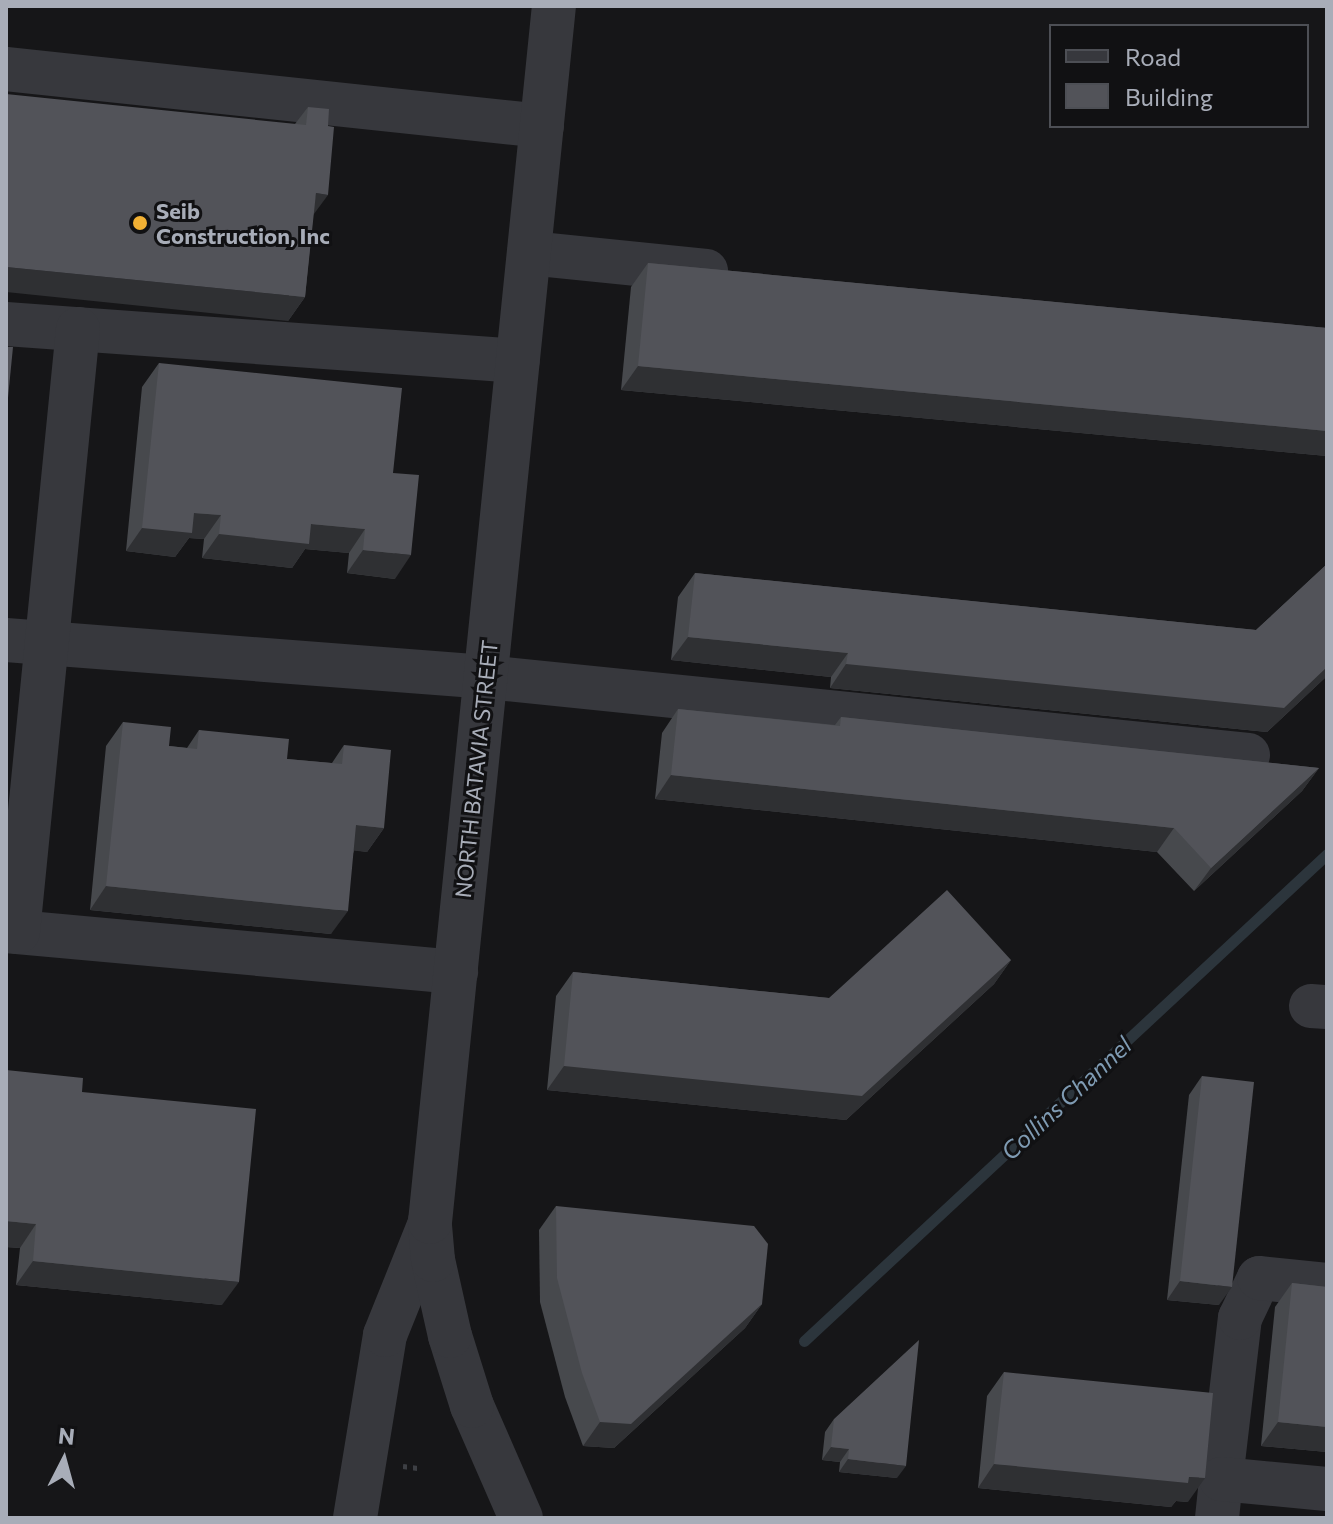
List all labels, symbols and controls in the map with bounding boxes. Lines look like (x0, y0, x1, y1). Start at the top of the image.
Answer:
legend (1049, 24, 1309, 128)
text: Road (1125, 42, 1181, 71)
text: Building (1125, 82, 1213, 111)
place label: Seib Construction, Inc (156, 197, 330, 248)
marker: Seib Construction, Inc (131, 214, 149, 232)
street label: NORTH BATAVIA STREET (449, 639, 503, 899)
water label: Collins Channel (995, 1030, 1137, 1166)
north arrow (24, 1420, 104, 1500)
text: N (57, 1421, 76, 1450)

